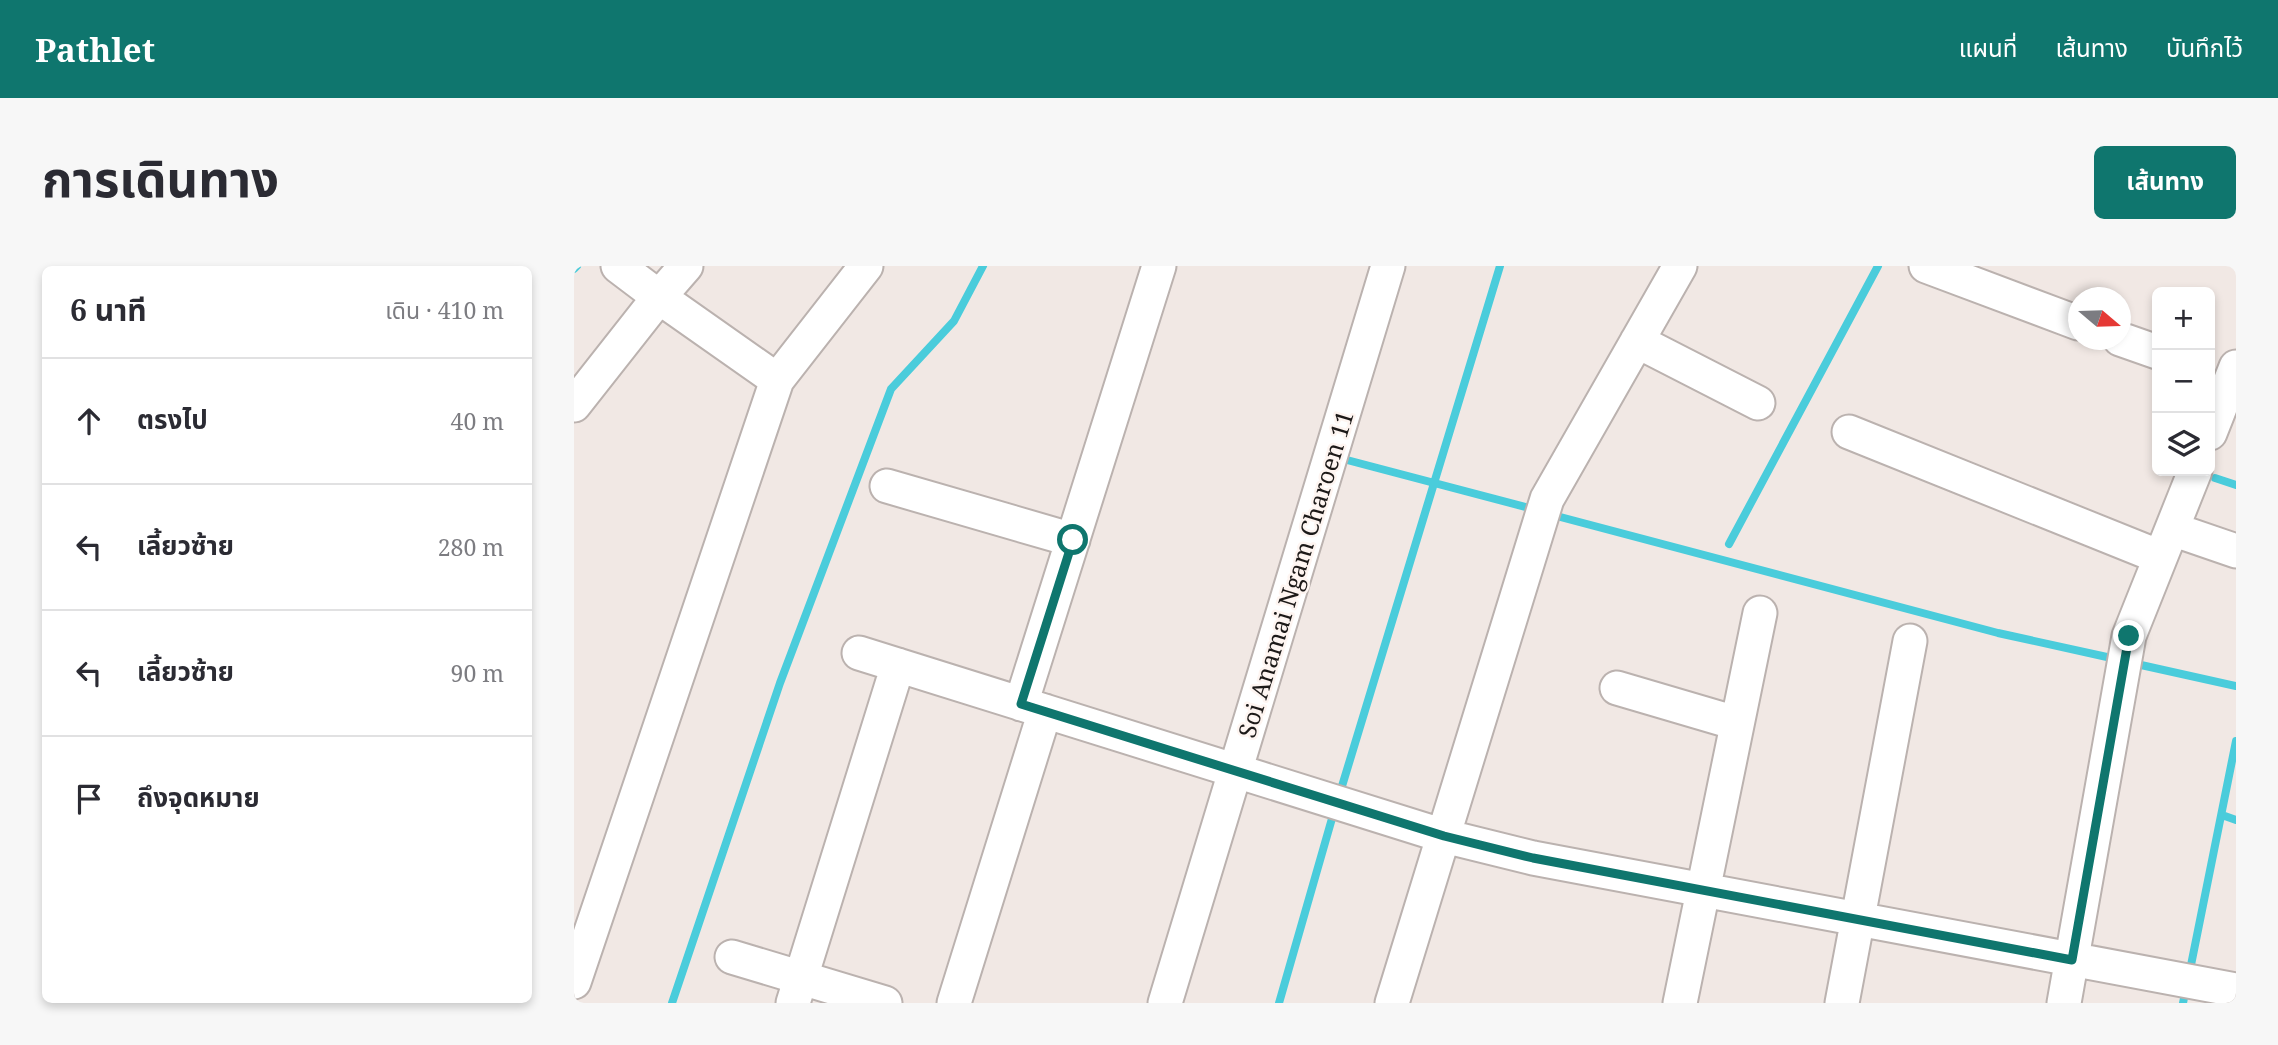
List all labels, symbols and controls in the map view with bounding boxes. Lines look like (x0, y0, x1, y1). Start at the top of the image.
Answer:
text: Pathlet (35, 27, 155, 72)
text: แผนที่ (1959, 31, 2017, 64)
text: เส้นทาง (2055, 31, 2128, 64)
text: บันทึกไว้ (2166, 31, 2243, 64)
text: การเดินทาง (42, 145, 279, 211)
button: เส้นทาง (2094, 146, 2236, 219)
north arrow (2068, 287, 2131, 350)
map controls (2152, 287, 2215, 476)
button: + (2152, 287, 2215, 350)
text: 6 นาที (70, 289, 147, 330)
text: เดิน · 410 m (385, 294, 504, 326)
button: − (2152, 350, 2215, 413)
text: ตรงไป (137, 401, 208, 437)
icon: ahead (70, 402, 108, 440)
text: 40 m (451, 405, 504, 437)
street label: Soi Anamai Ngam Charoen 11 (1229, 406, 1361, 742)
button: layers (2152, 413, 2215, 476)
route start (1057, 524, 1088, 555)
text: เลี้ยวซ้าย (137, 527, 234, 563)
icon: left (70, 528, 108, 566)
text: 280 m (438, 531, 504, 563)
route end (2113, 620, 2144, 651)
text: เลี้ยวซ้าย (137, 653, 234, 689)
icon: left (70, 654, 108, 692)
text: 90 m (451, 657, 504, 689)
text: ถึงจุดหมาย (137, 779, 260, 815)
icon: arrive (70, 780, 108, 818)

